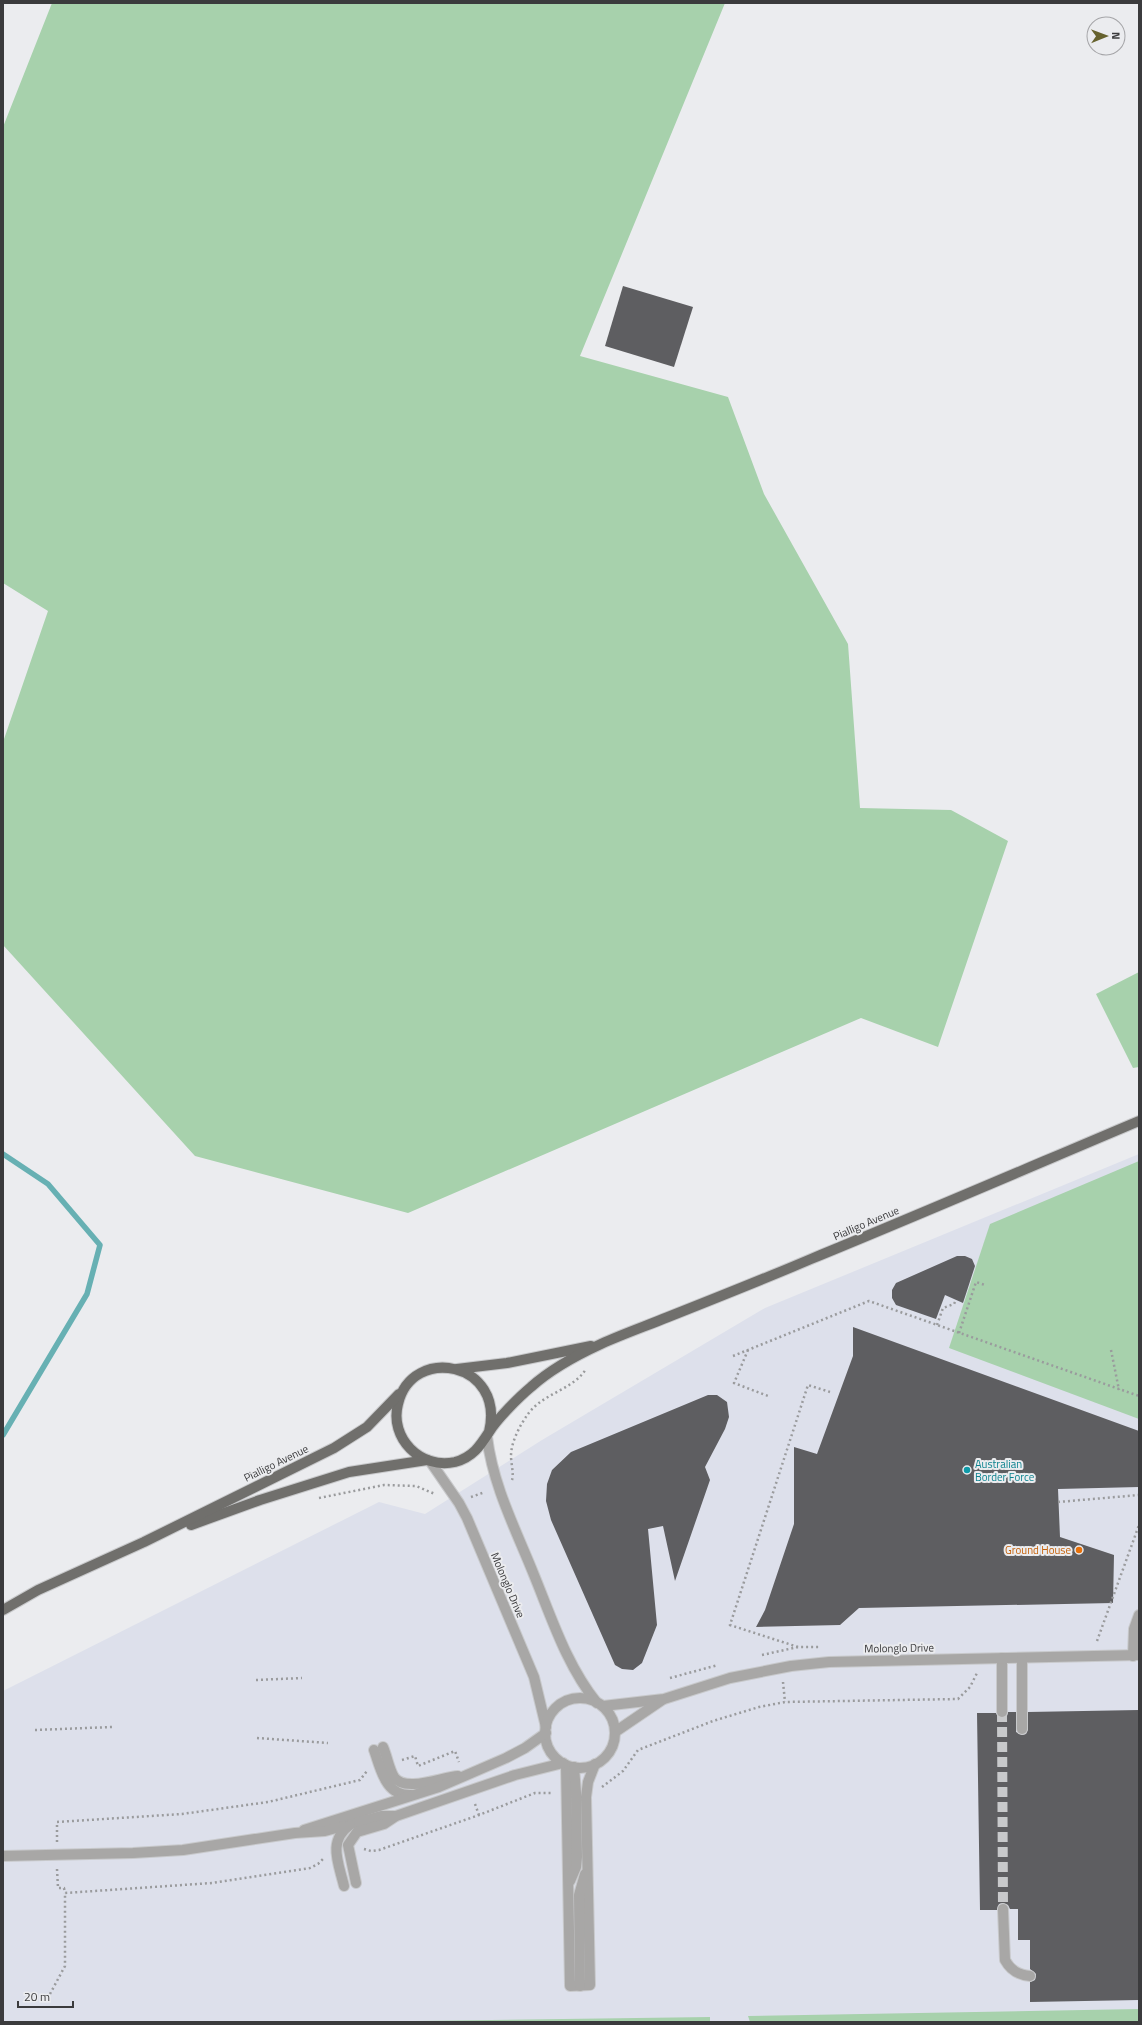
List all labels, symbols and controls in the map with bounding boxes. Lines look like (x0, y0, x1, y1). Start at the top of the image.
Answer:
north arrow (1086, 16, 1126, 56)
text: N (1108, 32, 1124, 40)
street label: Pialligo Avenue (831, 1202, 902, 1244)
street label: Pialligo Avenue (241, 1440, 311, 1486)
place label: Australian Border Force (975, 1456, 1035, 1485)
marker: Australian Border Force (962, 1465, 972, 1475)
place label: Ground House (1005, 1542, 1071, 1558)
marker: Ground House (1074, 1545, 1084, 1555)
street label: Molonglo Drive (487, 1550, 529, 1621)
street label: Molonglo Drive (864, 1639, 934, 1657)
scale bar (18, 1983, 73, 2009)
text: 20 m (24, 1987, 50, 2006)

